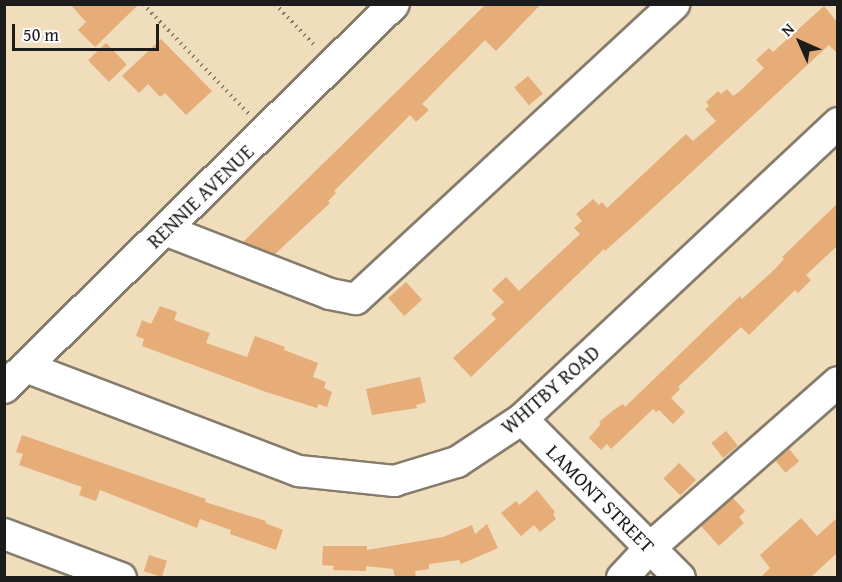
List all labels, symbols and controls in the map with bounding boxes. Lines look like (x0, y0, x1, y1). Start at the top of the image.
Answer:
scale bar (15, 12, 162, 50)
north arrow (770, 12, 830, 72)
text: N (775, 17, 800, 42)
text: 50 m (23, 21, 59, 48)
street label: RENNIE AVENUE (142, 139, 258, 253)
street label: WHITBY ROAD (496, 340, 604, 438)
street label: LAMONT STREET (542, 439, 660, 557)

